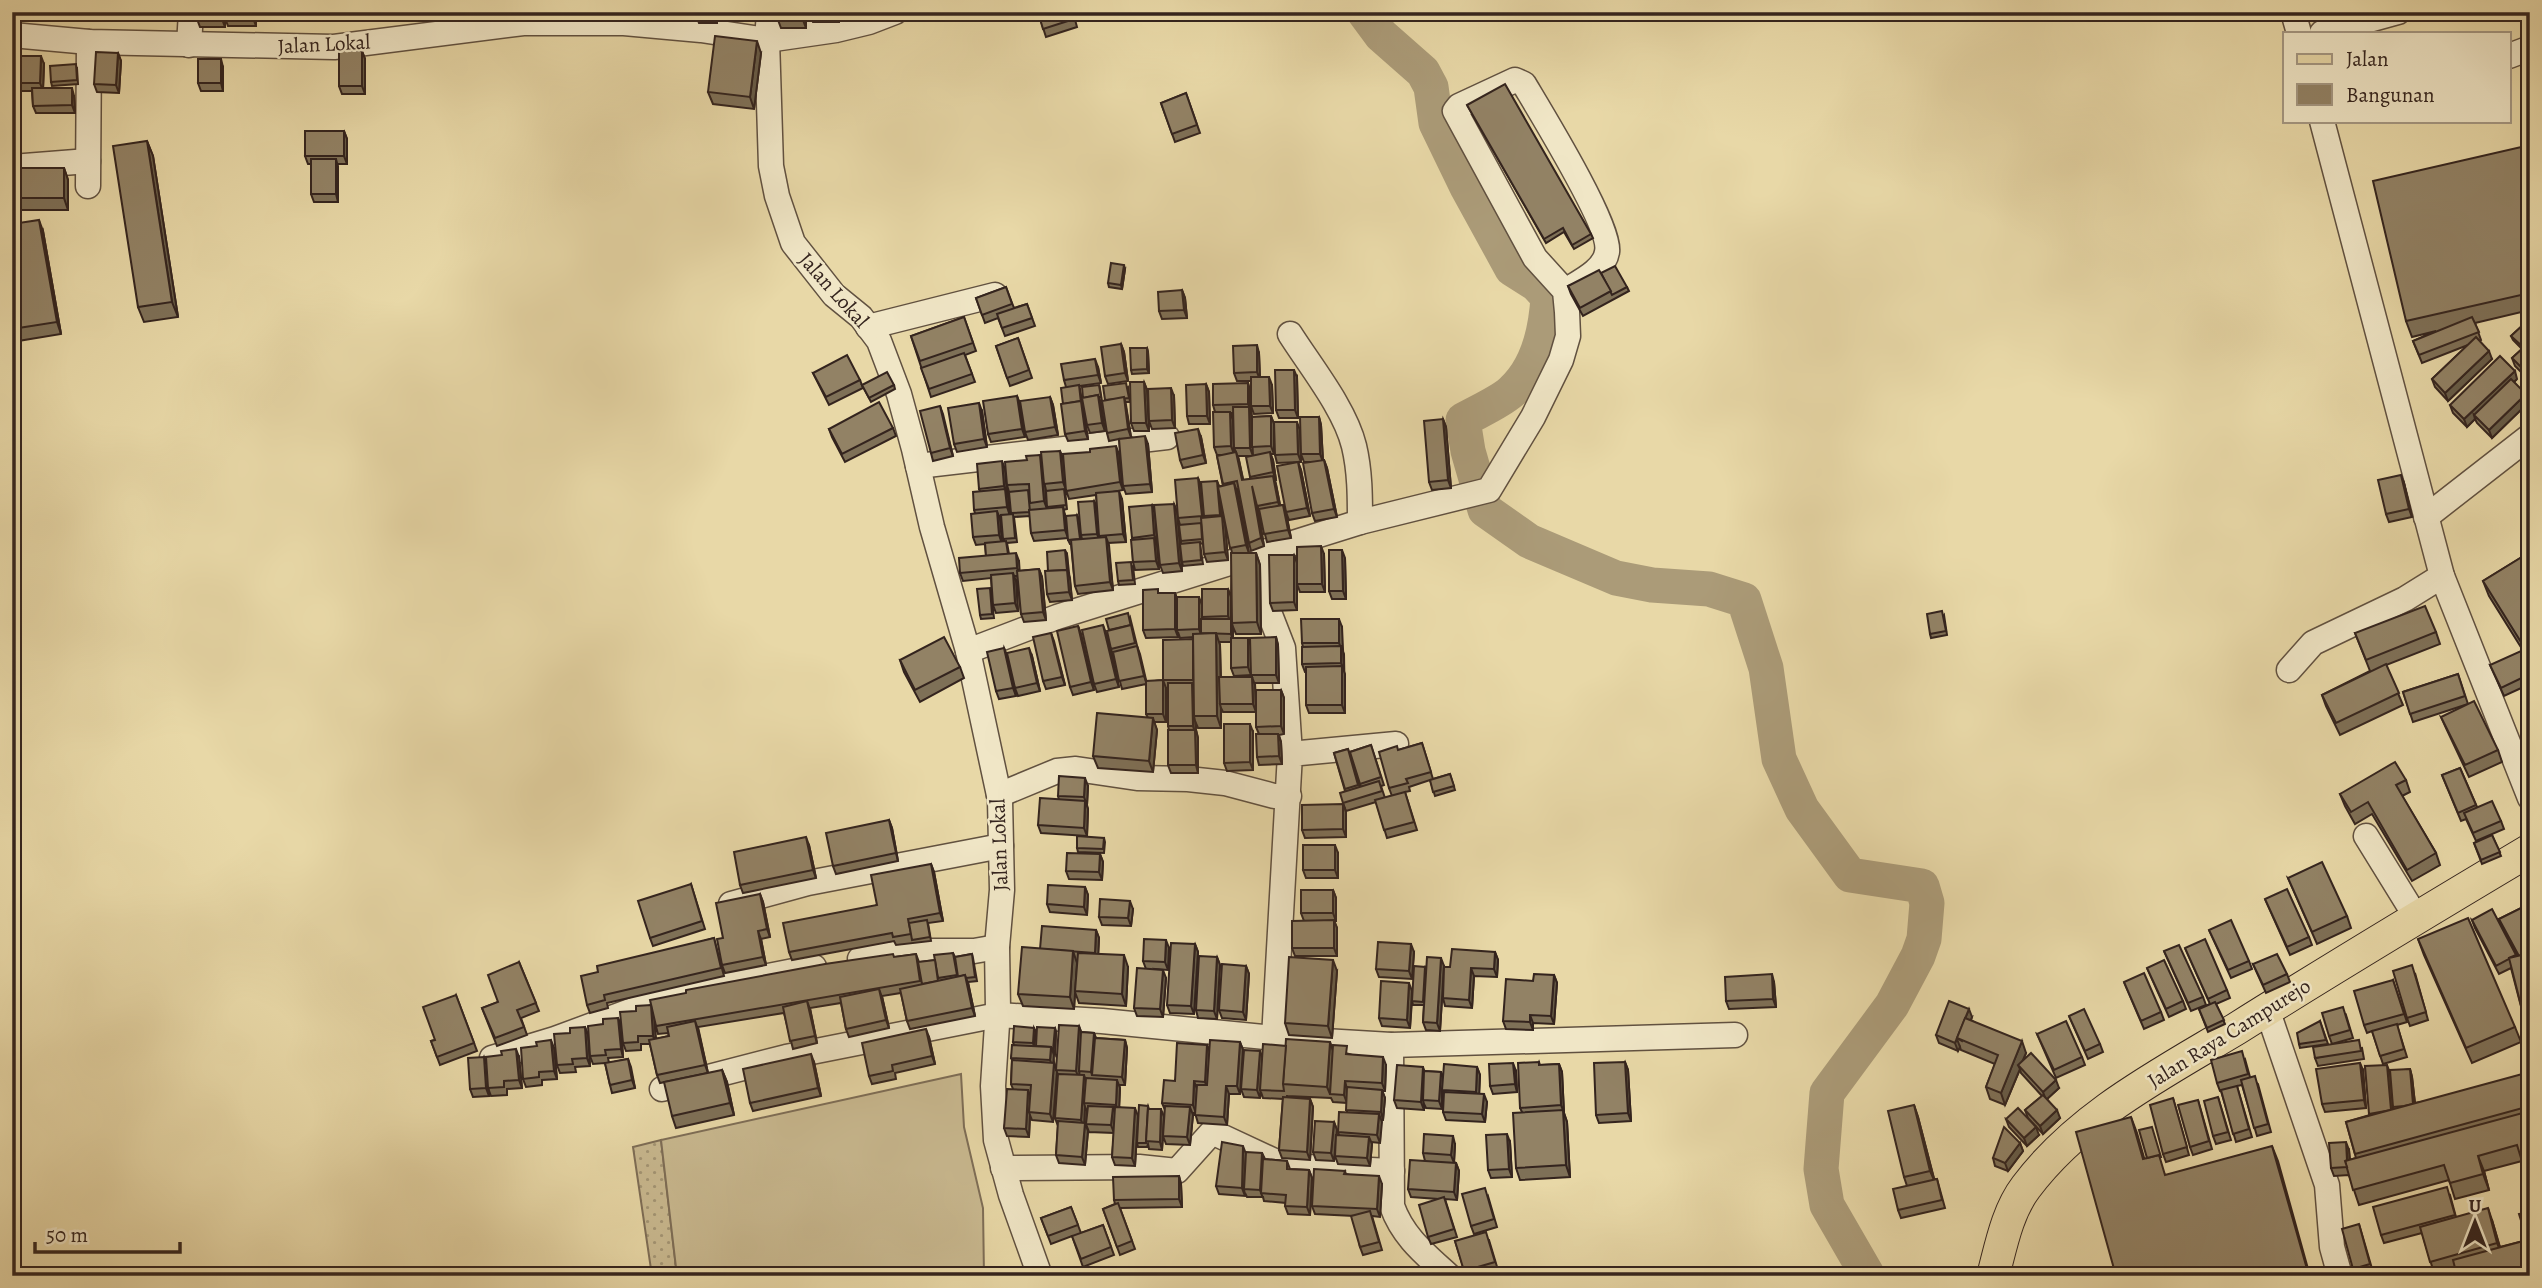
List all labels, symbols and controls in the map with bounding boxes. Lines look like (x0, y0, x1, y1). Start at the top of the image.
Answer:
street label: Jalan Lokal (277, 28, 371, 60)
legend (2283, 32, 2510, 122)
text: Jalan (2346, 45, 2388, 73)
text: Bangunan (2346, 81, 2435, 109)
street label: Jalan Lokal (793, 246, 875, 334)
street label: Jalan Lokal (983, 798, 1015, 892)
street label: Jalan Raya Campurejo (2142, 972, 2316, 1094)
north arrow (2440, 1186, 2510, 1256)
text: U (2469, 1193, 2482, 1219)
scale bar (35, 1211, 180, 1255)
text: 50 m (46, 1221, 88, 1249)

